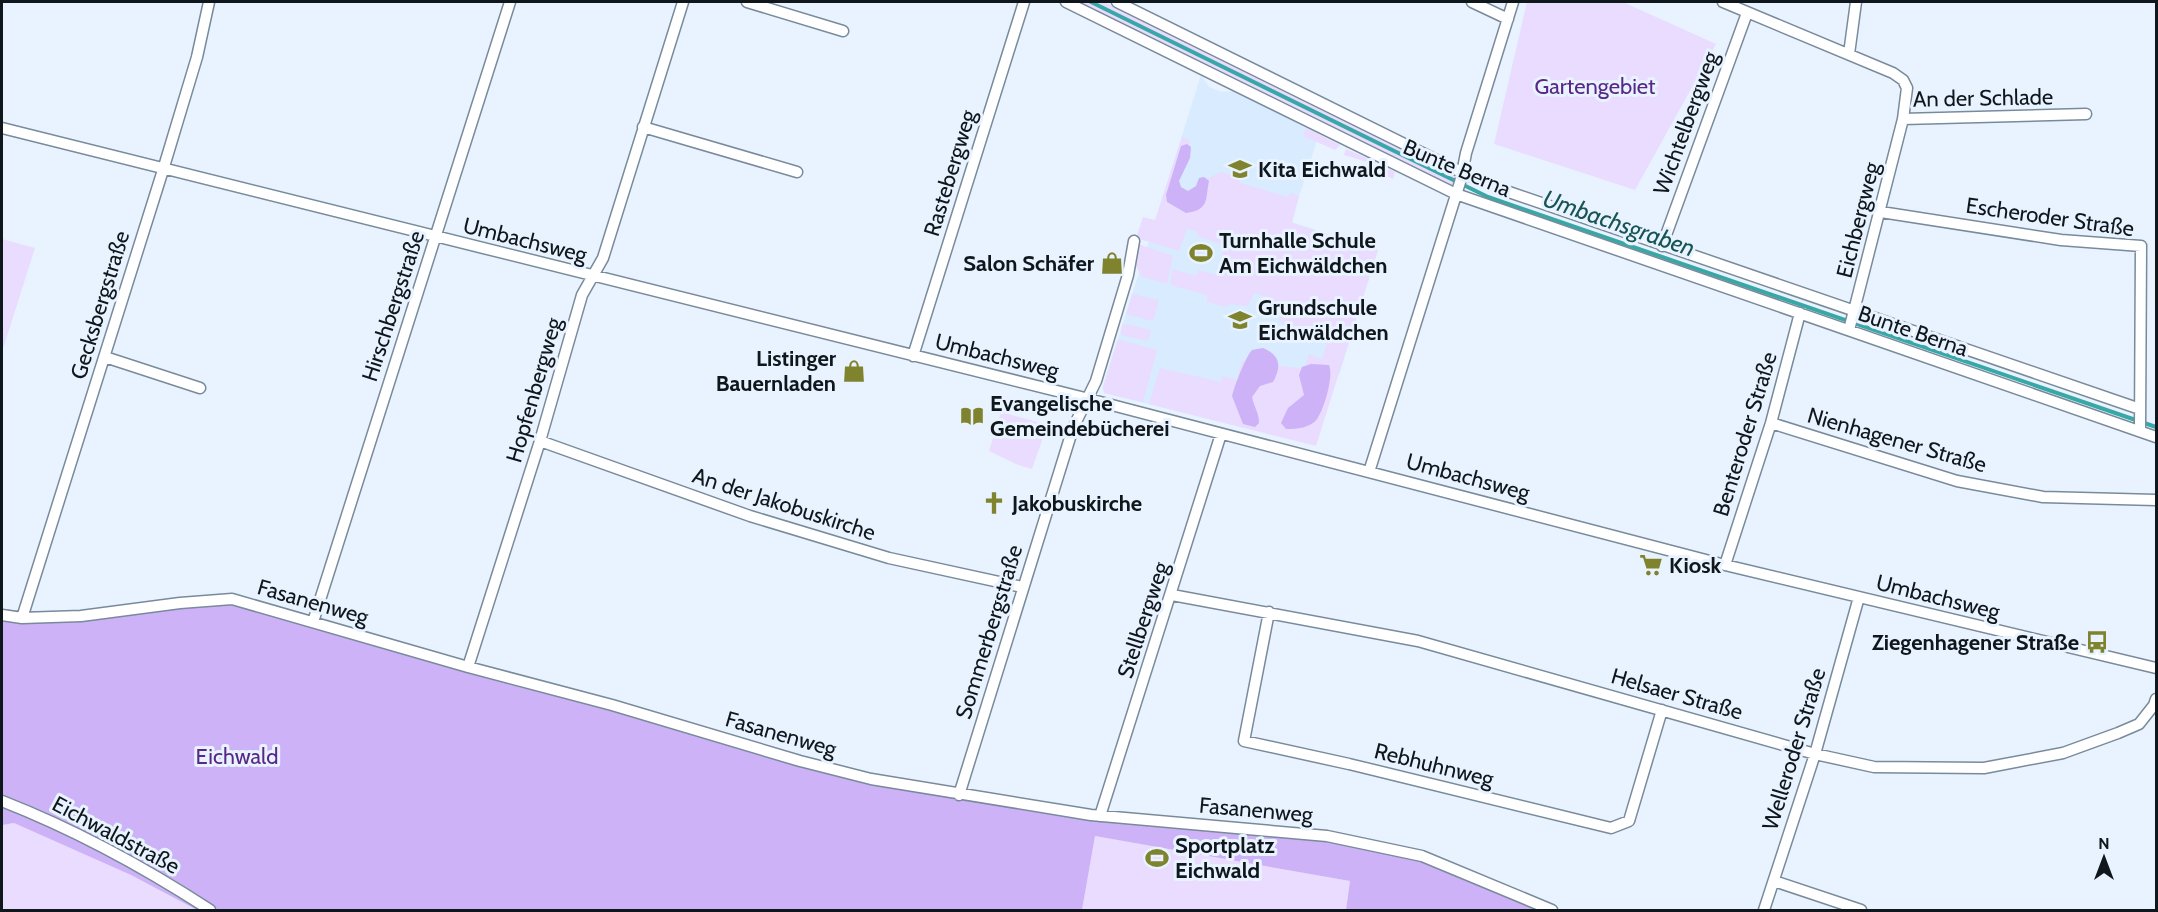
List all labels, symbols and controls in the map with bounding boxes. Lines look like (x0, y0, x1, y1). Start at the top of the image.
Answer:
street label: Wichtelbergweg (1648, 47, 1725, 198)
park label: Gartengebiet (1535, 73, 1656, 100)
street label: An der Schlade (1913, 83, 2053, 113)
street label: Rastebergweg (918, 106, 982, 239)
street label: Bunte Berna (1399, 133, 1515, 203)
school or university icon: Kita Eichwald (1227, 156, 1253, 182)
place label: Kita Eichwald (1258, 156, 1386, 183)
street label: Eichbergweg (1831, 158, 1886, 281)
water label: Umbachsgraben (1539, 183, 1699, 263)
street label: Escheroder Straße (1964, 192, 2136, 242)
street label: Umbachsweg (460, 212, 591, 269)
street label: Gecksbergstraße (65, 227, 135, 383)
street label: Hirschbergstraße (356, 227, 430, 385)
place label: Turnhalle Schule Am Eichwäldchen (1219, 227, 1387, 279)
sports icon: Turnhalle Schule Am Eichwäldchen (1188, 240, 1214, 266)
place label: Salon Schäfer (963, 250, 1095, 277)
shop icon: Salon Schäfer (1099, 250, 1125, 276)
place label: Grundschule Eichwäldchen (1258, 294, 1389, 346)
street label: Bunte Berna (1855, 300, 1972, 363)
school or university icon: Grundschule Eichwäldchen (1227, 307, 1253, 333)
street label: Hopfenbergweg (500, 313, 568, 466)
street label: Umbachsweg (932, 328, 1063, 385)
place label: Listinger Bauernladen (716, 345, 837, 397)
street label: Benteroder Straße (1707, 349, 1783, 519)
shop icon: Listinger Bauernladen (841, 358, 867, 384)
place label: Evangelische Gemeindebücherei (990, 390, 1169, 442)
street label: Nienhagener Straße (1804, 402, 1990, 478)
library icon: Evangelische Gemeindebücherei (959, 403, 985, 429)
street label: Umbachsweg (1403, 448, 1534, 507)
street label: An der Jakobuskirche (689, 462, 879, 546)
church icon: Jakobuskirche (981, 490, 1007, 516)
place label: Jakobuskirche (1011, 490, 1142, 517)
street label: Sommerbergstraße (950, 542, 1028, 722)
supermarket icon: Kiosk (1638, 552, 1664, 578)
place label: Kiosk (1669, 552, 1722, 579)
street label: Stellbergweg (1111, 557, 1175, 682)
street label: Umbachsweg (1873, 569, 2004, 626)
street label: Fasanenweg (254, 573, 373, 631)
place label: Ziegenhagener Straße (1872, 629, 2079, 656)
bus stop icon: Ziegenhagener Straße (2084, 629, 2110, 655)
street label: Helsaer Straße (1608, 662, 1746, 726)
street label: Welleroder Straße (1757, 665, 1831, 833)
street label: Fasanenweg (722, 705, 841, 763)
street label: Rebhuhnweg (1372, 737, 1497, 793)
park label: Eichwald (196, 743, 278, 770)
street label: Eichwaldstraße (48, 790, 184, 880)
street label: Fasanenweg (1198, 792, 1315, 829)
north arrow (2074, 828, 2134, 888)
place label: Sportplatz Eichwald (1175, 832, 1275, 884)
text: N (2098, 834, 2110, 853)
sports icon: Sportplatz Eichwald (1144, 845, 1170, 871)

